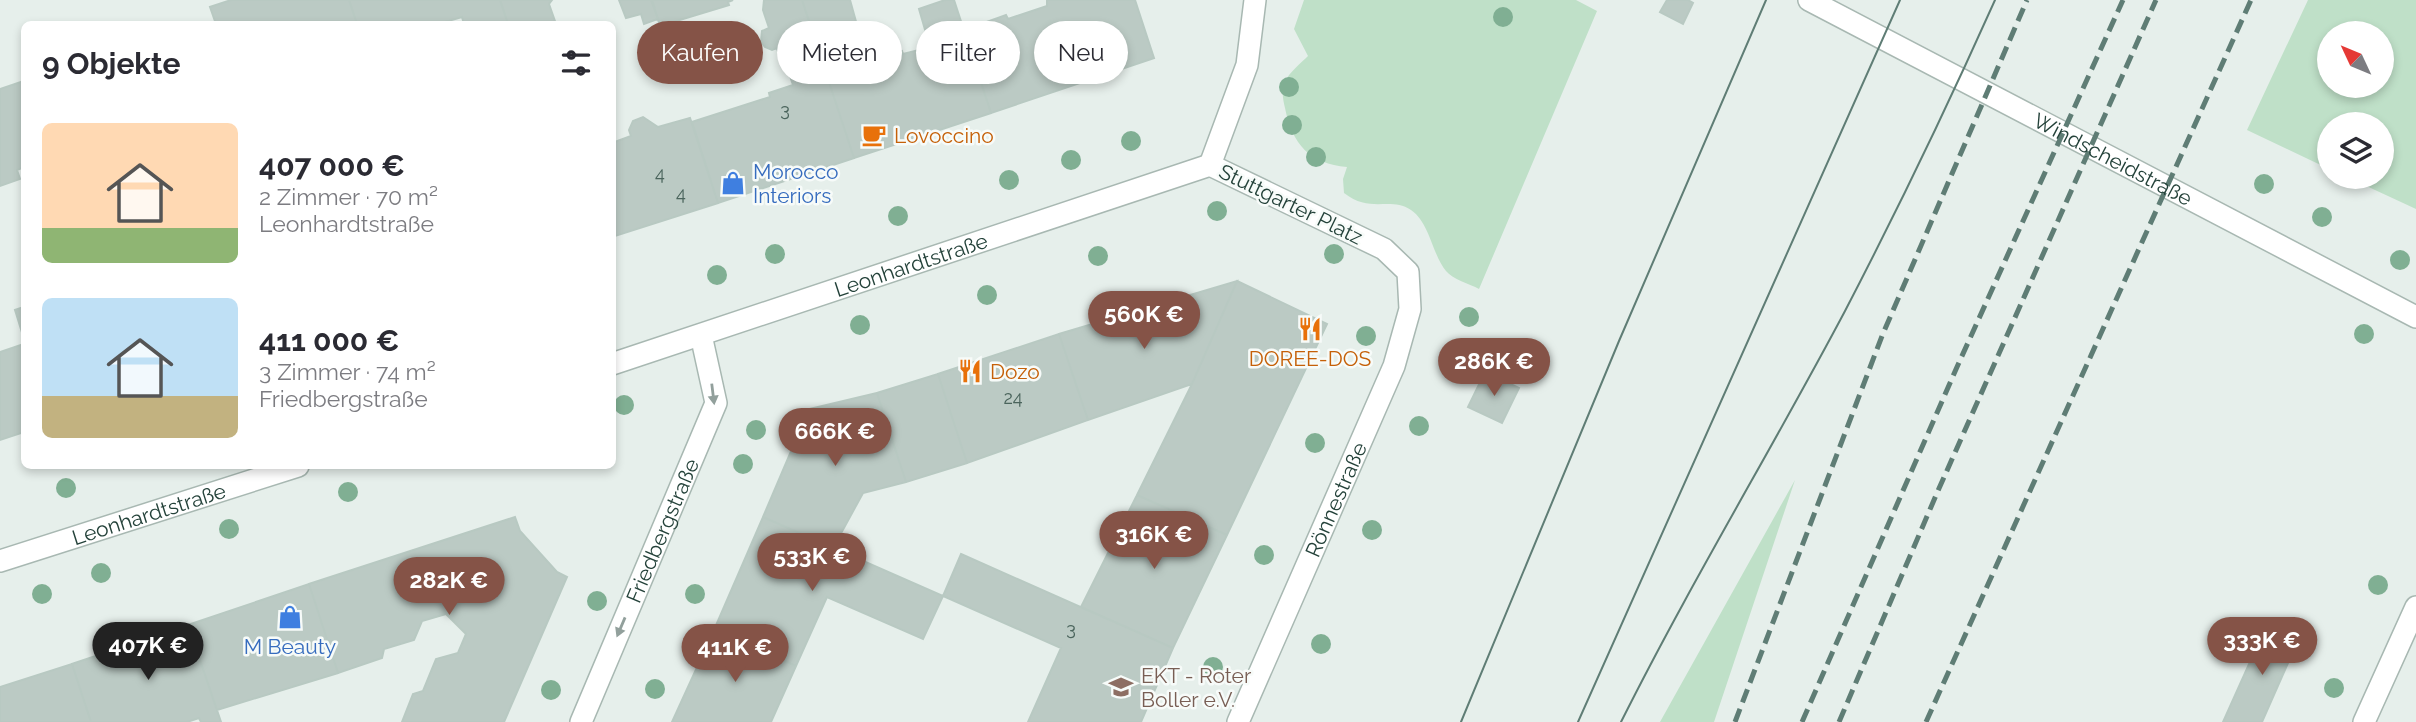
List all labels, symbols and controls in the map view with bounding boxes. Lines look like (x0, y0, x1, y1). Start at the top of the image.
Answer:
chip: Kaufen (637, 21, 763, 84)
chip: Mieten (777, 21, 902, 84)
chip: Filter (916, 21, 1020, 84)
chip: Neu (1034, 21, 1128, 84)
north arrow (2317, 21, 2394, 98)
map controls (2317, 21, 2394, 189)
icon: filters (557, 44, 595, 82)
text: 9 Objekte (42, 46, 180, 81)
house number: 3 (780, 99, 790, 120)
street label: Windscheidstraße (2029, 107, 2197, 211)
button: layers (2317, 112, 2394, 189)
cafe icon: Lovoccino (860, 121, 888, 149)
place label: Lovoccino (894, 123, 994, 148)
text: 407 000 € (259, 148, 405, 183)
icon: home (98, 151, 182, 235)
street label: Stuttgarter Platz (1215, 158, 1367, 250)
place label: Morocco Interiors (753, 159, 839, 208)
house number: 4 (655, 163, 665, 184)
shop icon: Morocco Interiors (719, 169, 747, 197)
text: 2 Zimmer · 70 m² (259, 183, 438, 210)
house number: 4 (676, 183, 686, 204)
text: Leonhardtstraße (259, 210, 434, 237)
street label: Leonhardtstraße (831, 227, 991, 302)
pin: 560K € (1087, 292, 1201, 351)
text: 560K € (1104, 300, 1184, 327)
restaurant icon: DOREE-DOS (1296, 315, 1324, 343)
text: 411 000 € (259, 323, 399, 358)
icon: home (98, 326, 182, 410)
pin: 286K € (1437, 338, 1551, 398)
place label: DOREE-DOS (1249, 346, 1371, 371)
text: 286K € (1454, 347, 1534, 374)
restaurant icon: Dozo (956, 357, 984, 385)
text: 3 Zimmer · 74 m² (259, 358, 436, 385)
place label: Dozo (990, 359, 1040, 384)
one-way arrow (707, 384, 718, 406)
text: Friedbergstraße (259, 385, 428, 412)
house number: 24 (1003, 387, 1023, 408)
pin: 666K € (778, 408, 892, 468)
text: 666K € (795, 417, 875, 444)
street label: Rönnestraße (1299, 438, 1372, 561)
street label: Friedbergstraße (621, 455, 704, 606)
street label: Leonhardtstraße (69, 477, 229, 550)
pin: 316K € (1097, 512, 1211, 571)
text: 316K € (1115, 520, 1193, 547)
pin: 533K € (755, 534, 869, 593)
text: 533K € (773, 542, 851, 569)
pin: 282K € (392, 558, 506, 617)
text: 282K € (410, 566, 488, 593)
shop icon: M Beauty (276, 603, 304, 631)
one-way arrow (615, 616, 626, 637)
house number: 3 (1066, 618, 1076, 639)
pin: 333K € (2205, 618, 2319, 677)
pin: 407K € (91, 622, 205, 682)
pin: 411K € (678, 624, 792, 684)
text: 333K € (2223, 626, 2301, 653)
text: 407K € (108, 631, 188, 658)
text: 411K € (698, 633, 772, 660)
place label: M Beauty (244, 634, 336, 659)
place label: EKT - Roter Boller e.V. (1141, 663, 1252, 712)
school or university icon: EKT - Roter Boller e.V. (1107, 673, 1135, 701)

